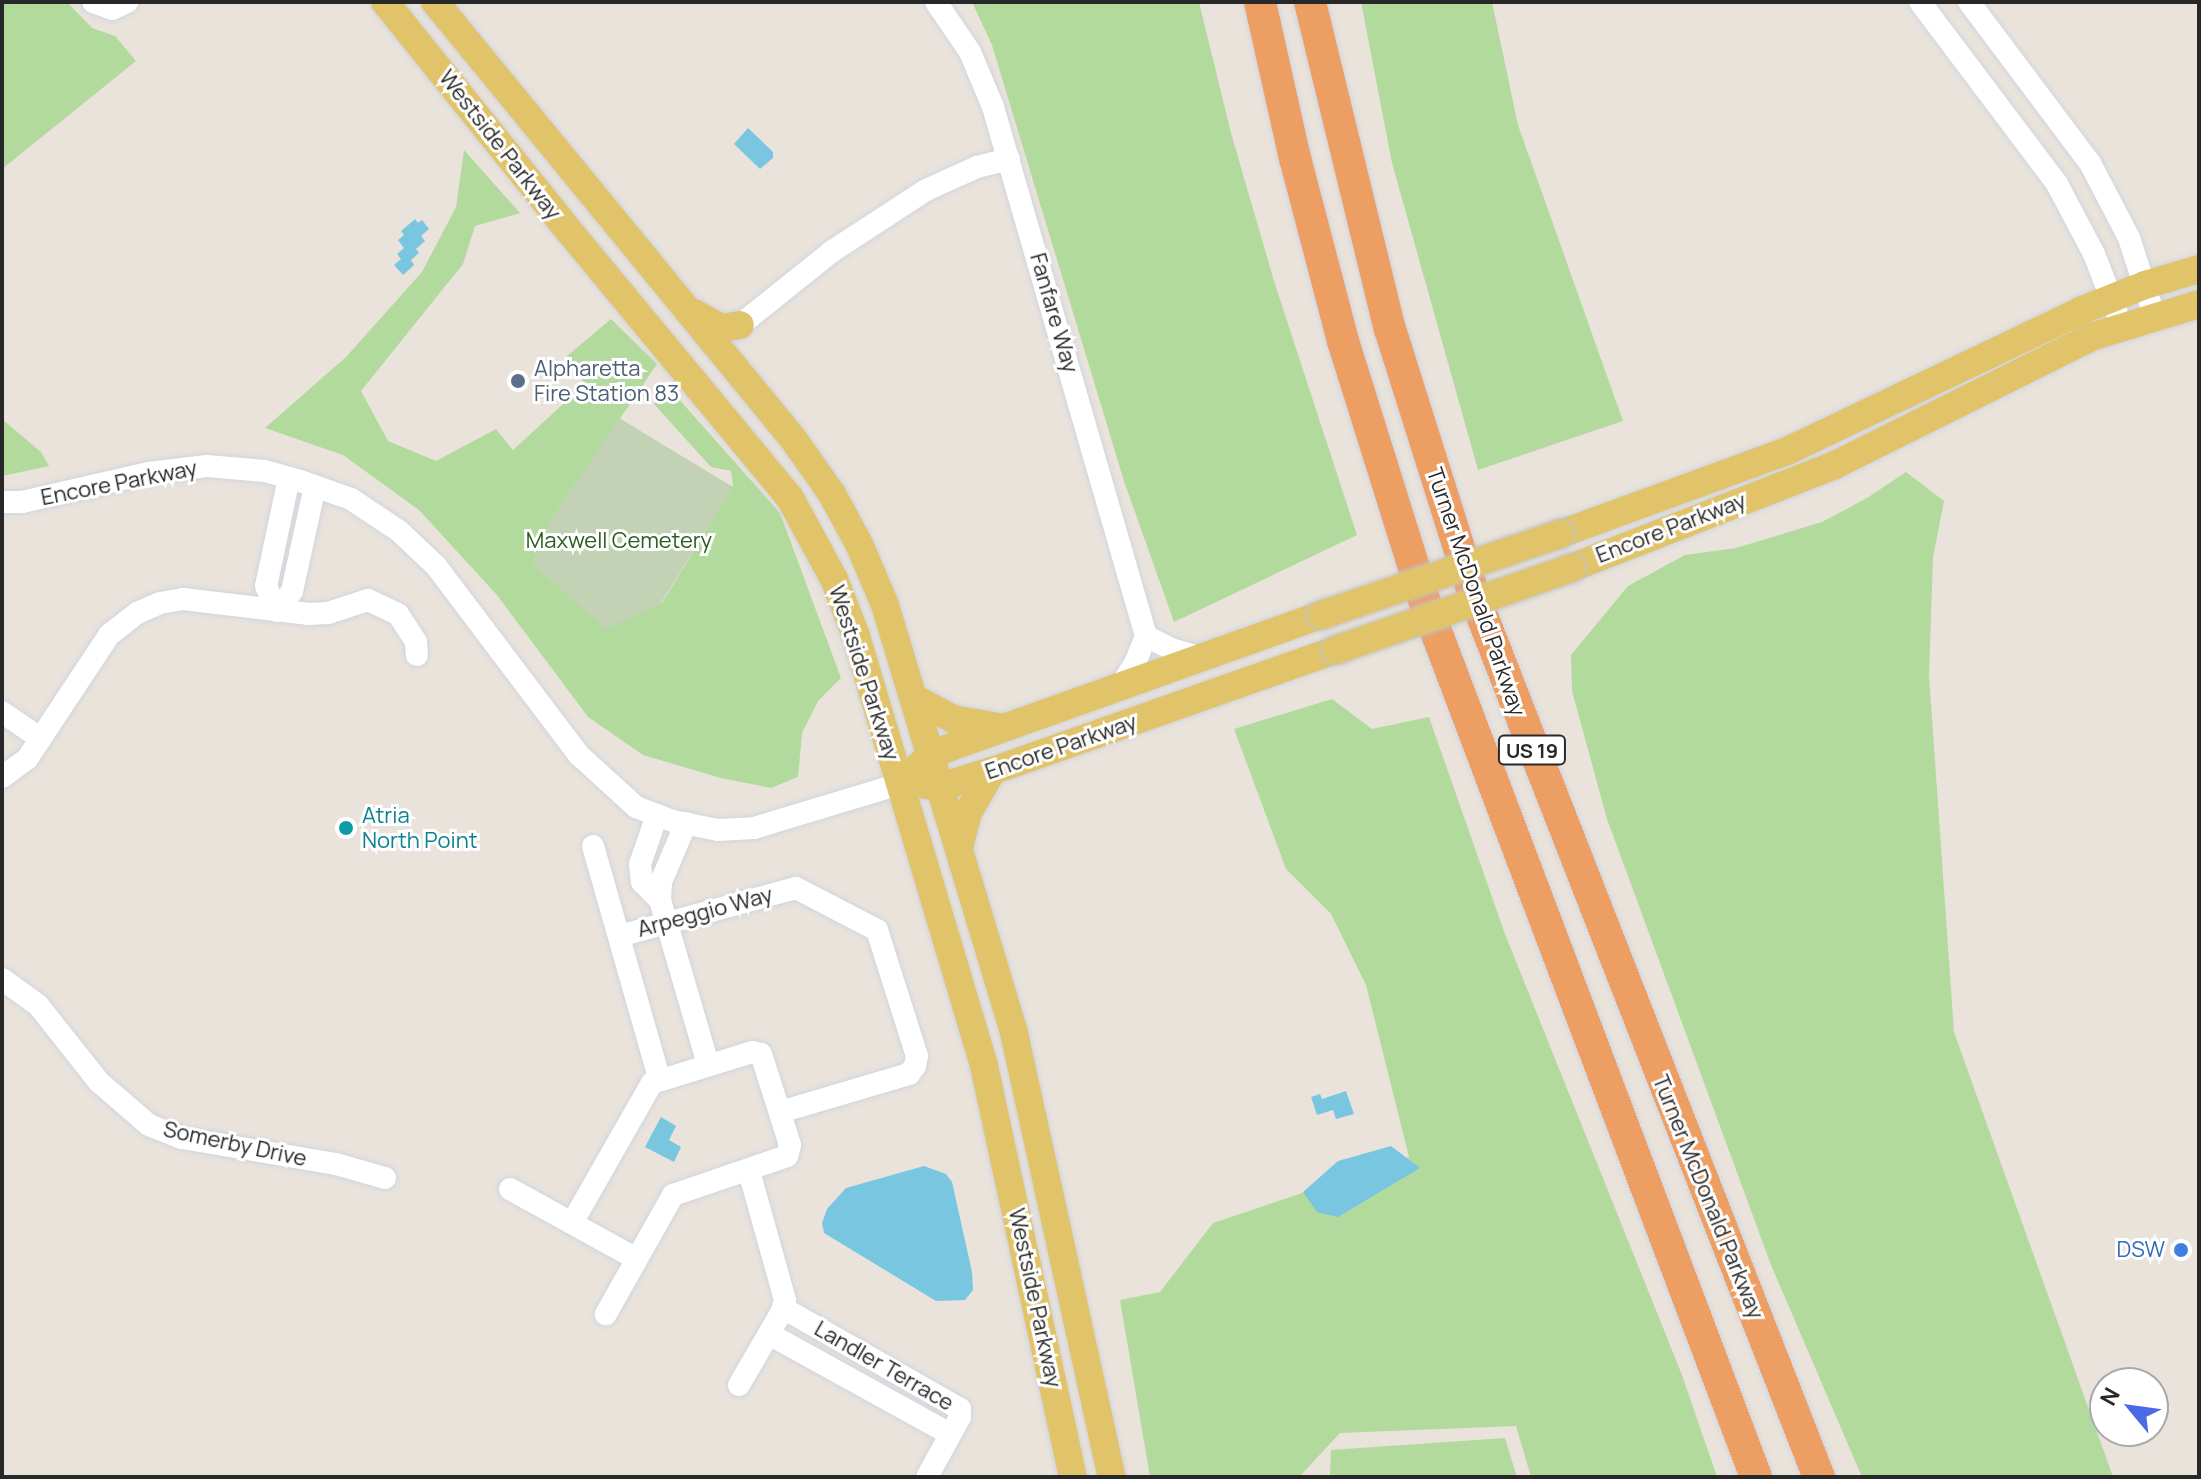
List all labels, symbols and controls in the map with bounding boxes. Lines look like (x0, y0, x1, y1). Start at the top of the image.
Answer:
street label: Westside Parkway (433, 65, 567, 225)
street label: Fanfare Way (1024, 250, 1084, 376)
place label: Alpharetta Fire Station 83 (534, 355, 679, 406)
marker: Alpharetta Fire Station 83 (509, 372, 527, 390)
street label: Encore Parkway (39, 455, 199, 511)
street label: Turner McDonald Parkway (1421, 464, 1531, 720)
street label: Encore Parkway (1592, 487, 1750, 569)
park label: Maxwell Cemetery (526, 528, 712, 554)
street label: Westside Parkway (823, 582, 905, 764)
street label: Encore Parkway (982, 709, 1140, 785)
road number: US 19 (1496, 734, 1568, 766)
place label: Atria North Point (362, 802, 478, 854)
marker: Atria North Point (337, 819, 355, 837)
street label: Arpeggio Way (634, 881, 776, 943)
street label: Turner McDonald Parkway (1647, 1071, 1769, 1323)
street label: Somerby Drive (161, 1116, 309, 1172)
street label: Westside Parkway (1003, 1206, 1067, 1390)
place label: DSW (2117, 1237, 2165, 1263)
marker: DSW (2172, 1241, 2190, 1259)
street label: Landler Terrace (810, 1315, 958, 1417)
north arrow (2089, 1367, 2169, 1447)
text: N (2093, 1382, 2127, 1411)

